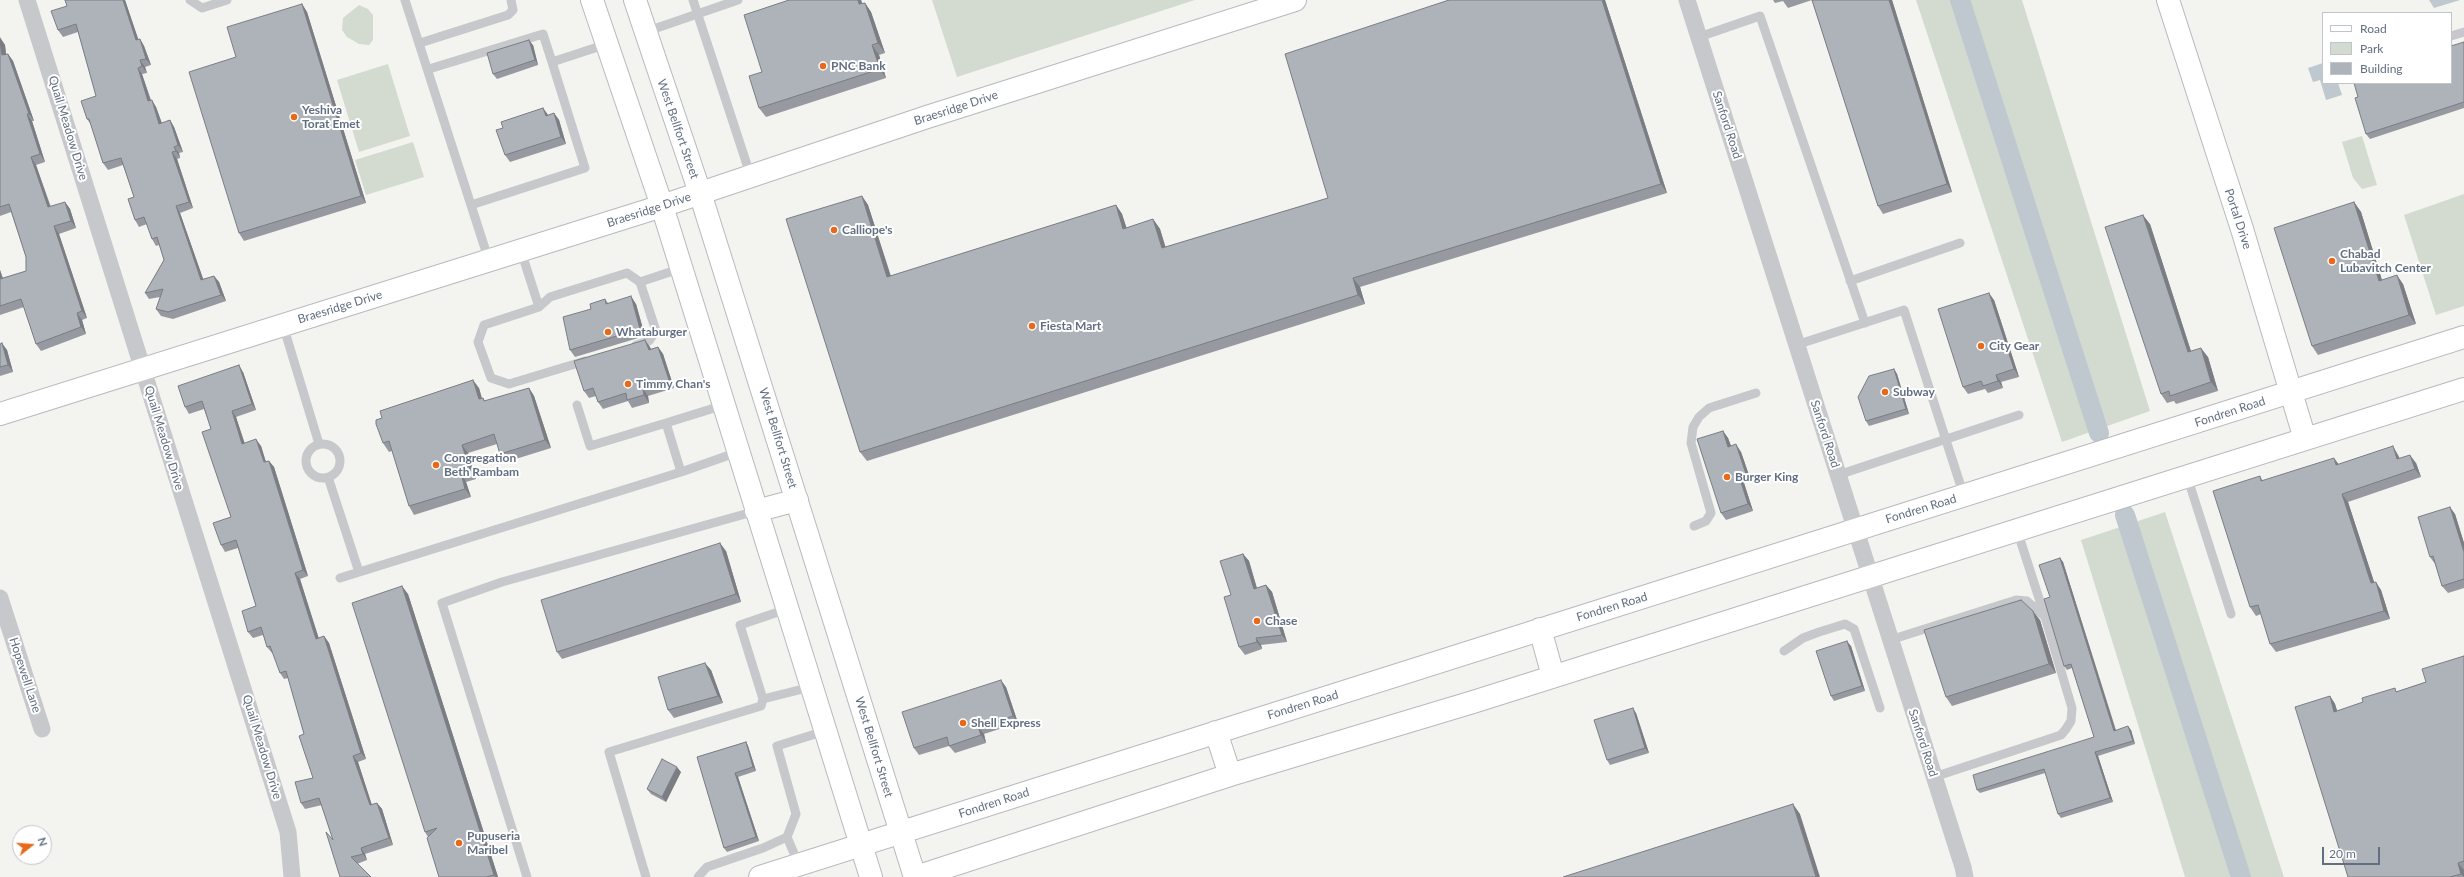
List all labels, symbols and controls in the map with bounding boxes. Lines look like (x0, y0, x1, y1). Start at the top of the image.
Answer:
legend (2322, 12, 2452, 84)
text: Road (2360, 21, 2387, 36)
text: Park (2360, 41, 2383, 56)
place label: PNC Bank (831, 59, 886, 73)
marker: PNC Bank (818, 61, 828, 71)
text: Building (2360, 61, 2403, 76)
street label: Quail Meadow Drive (45, 74, 91, 182)
street label: West Bellfort Street (654, 77, 702, 181)
street label: Braesridge Drive (912, 88, 1000, 128)
street label: Sanford Road (1709, 89, 1745, 161)
place label: Yeshiva Torat Emet (302, 103, 360, 131)
marker: Yeshiva Torat Emet (289, 112, 299, 122)
street label: Portal Drive (2221, 187, 2255, 251)
street label: Braesridge Drive (605, 190, 693, 230)
place label: Calliope's (842, 223, 893, 237)
marker: Calliope's (829, 225, 839, 235)
place label: Chabad Lubavitch Center (2340, 247, 2431, 275)
marker: Chabad Lubavitch Center (2327, 256, 2337, 266)
street label: Braesridge Drive (296, 287, 384, 327)
place label: Fiesta Mart (1040, 319, 1101, 333)
marker: Fiesta Mart (1027, 321, 1037, 331)
place label: Whataburger (616, 325, 687, 339)
marker: Whataburger (603, 327, 613, 337)
place label: City Gear (1989, 339, 2039, 353)
marker: City Gear (1976, 341, 1986, 351)
place label: Timmy Chan's (636, 377, 710, 391)
marker: Timmy Chan's (623, 379, 633, 389)
street label: Quail Meadow Drive (141, 384, 187, 492)
place label: Subway (1893, 385, 1935, 399)
street label: West Bellfort Street (756, 386, 800, 490)
marker: Subway (1880, 387, 1890, 397)
street label: Fondren Road (2193, 394, 2267, 430)
street label: Sanford Road (1807, 398, 1843, 470)
place label: Congregation Beth Rambam (444, 451, 519, 479)
marker: Congregation Beth Rambam (431, 460, 441, 470)
place label: Burger King (1735, 470, 1798, 484)
marker: Burger King (1722, 472, 1732, 482)
street label: Fondren Road (1884, 491, 1958, 527)
street label: Fondren Road (1575, 589, 1649, 625)
place label: Chase (1265, 614, 1297, 628)
marker: Chase (1252, 616, 1262, 626)
street label: Hopewell Lane (6, 636, 44, 714)
street label: Fondren Road (1266, 687, 1340, 723)
street label: Quail Meadow Drive (239, 693, 285, 801)
street label: West Bellfort Street (852, 695, 896, 799)
street label: Sanford Road (1905, 707, 1941, 779)
place label: Shell Express (971, 716, 1041, 730)
marker: Shell Express (958, 718, 968, 728)
street label: Fondren Road (957, 785, 1031, 821)
north arrow (12, 825, 52, 865)
place label: Pupuseria Maribel (467, 829, 520, 857)
text: N (36, 836, 50, 848)
marker: Pupuseria Maribel (454, 838, 464, 848)
scale bar (2324, 839, 2382, 865)
text: 20 m (2329, 846, 2356, 861)

